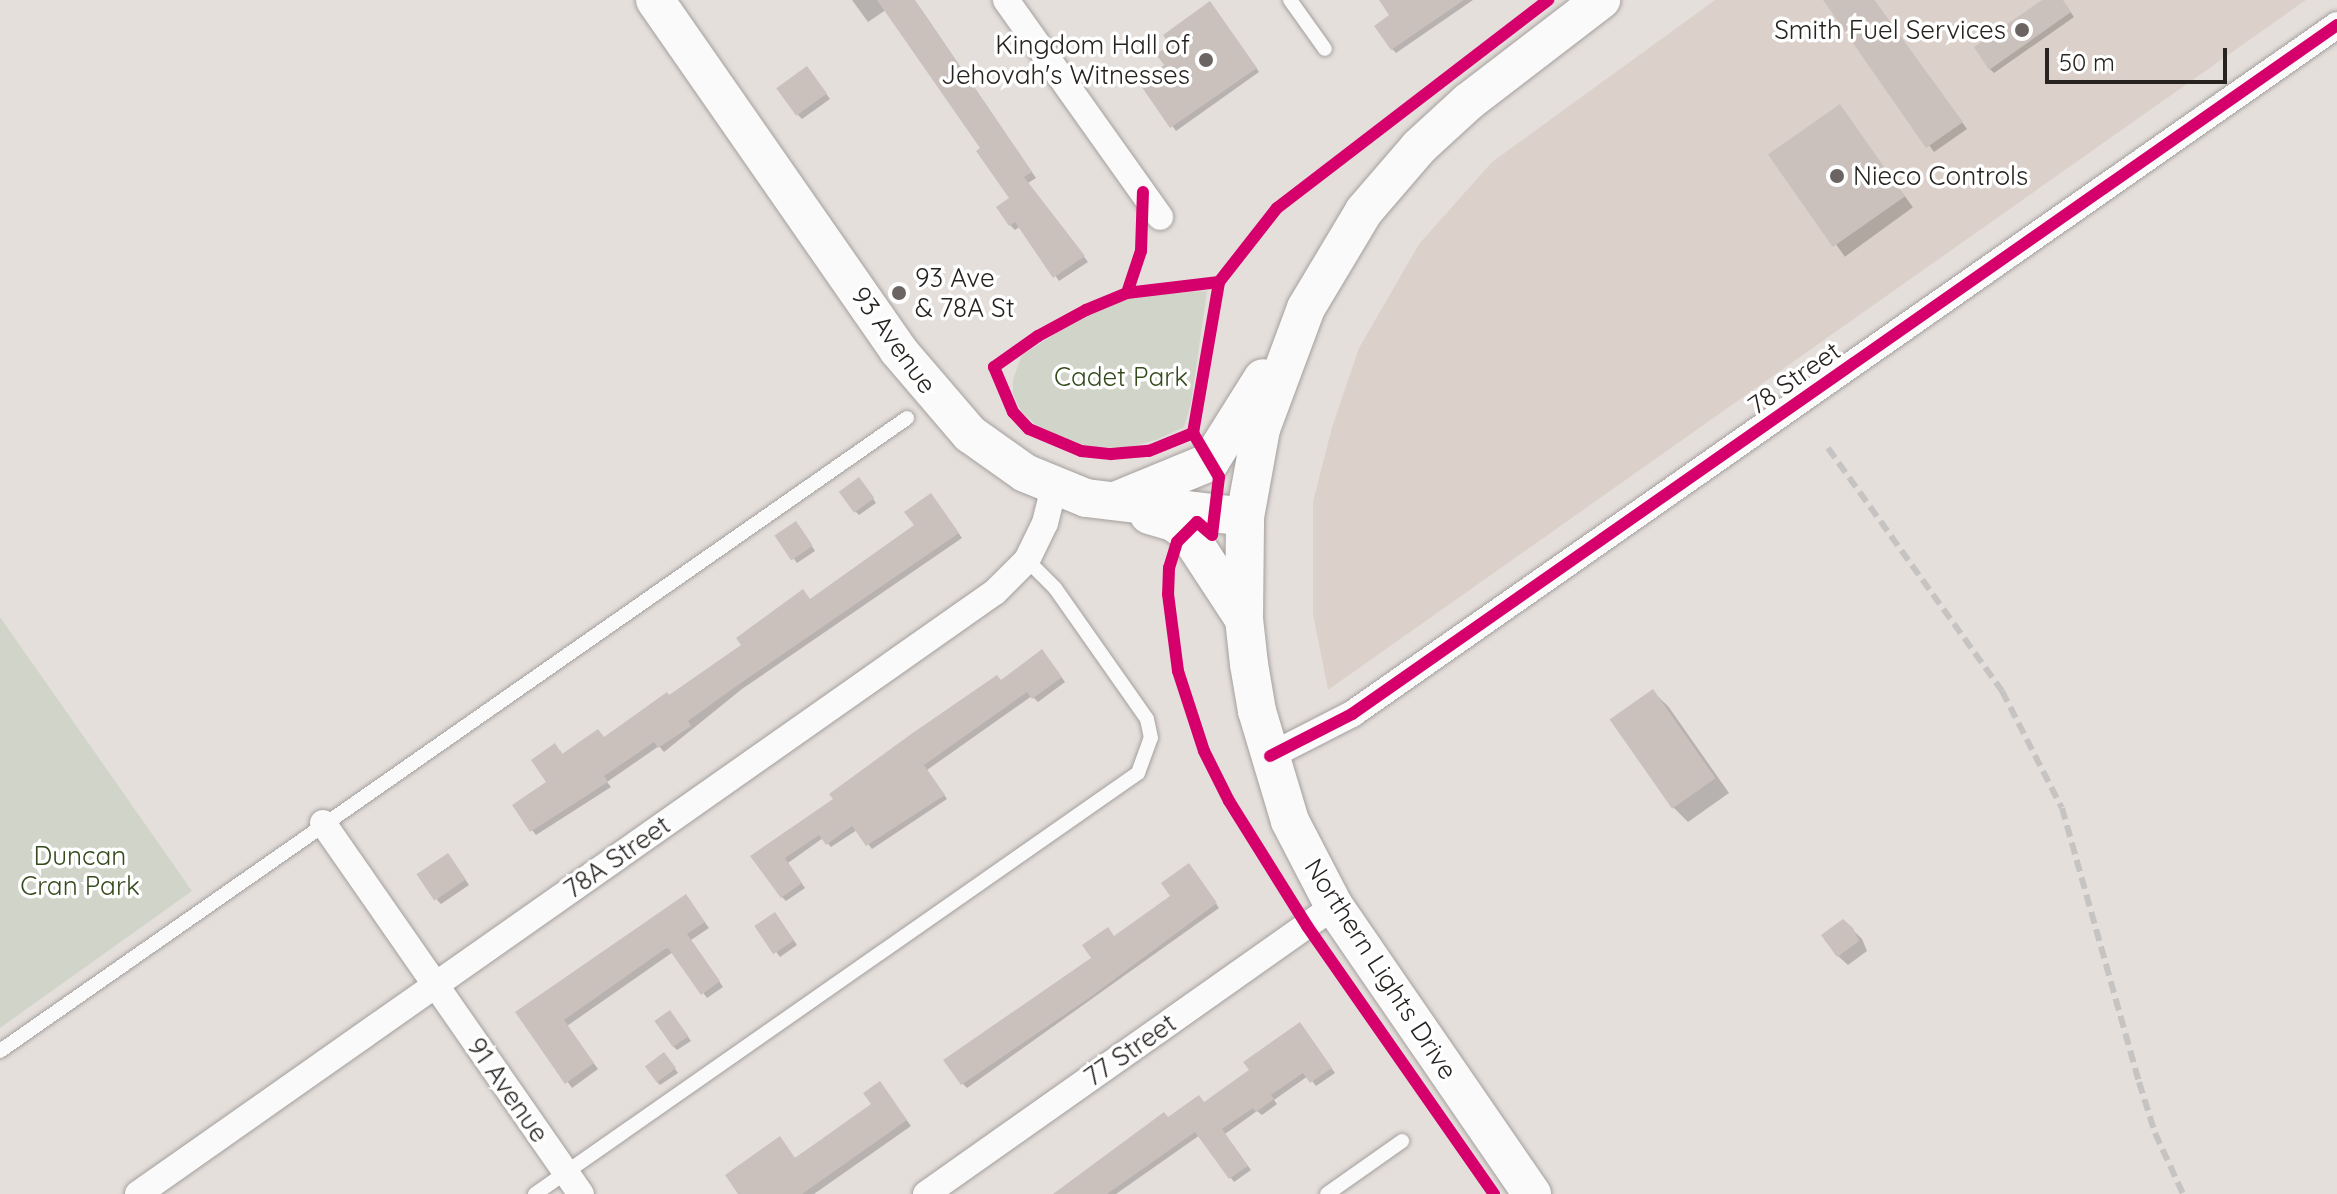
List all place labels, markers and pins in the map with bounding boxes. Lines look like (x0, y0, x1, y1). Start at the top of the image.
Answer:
place label: Smith Fuel Services (1774, 14, 2006, 46)
marker: Smith Fuel Services (2013, 21, 2031, 39)
place label: Kingdom Hall of Jehovah's Witnesses (941, 29, 1190, 90)
marker: Kingdom Hall of Jehovah's Witnesses (1197, 51, 1215, 69)
place label: Nieco Controls (1853, 160, 2028, 192)
marker: Nieco Controls (1828, 167, 1846, 185)
place label: 93 Ave & 78A St (915, 262, 1014, 324)
marker: 93 Ave & 78A St (890, 284, 908, 302)

